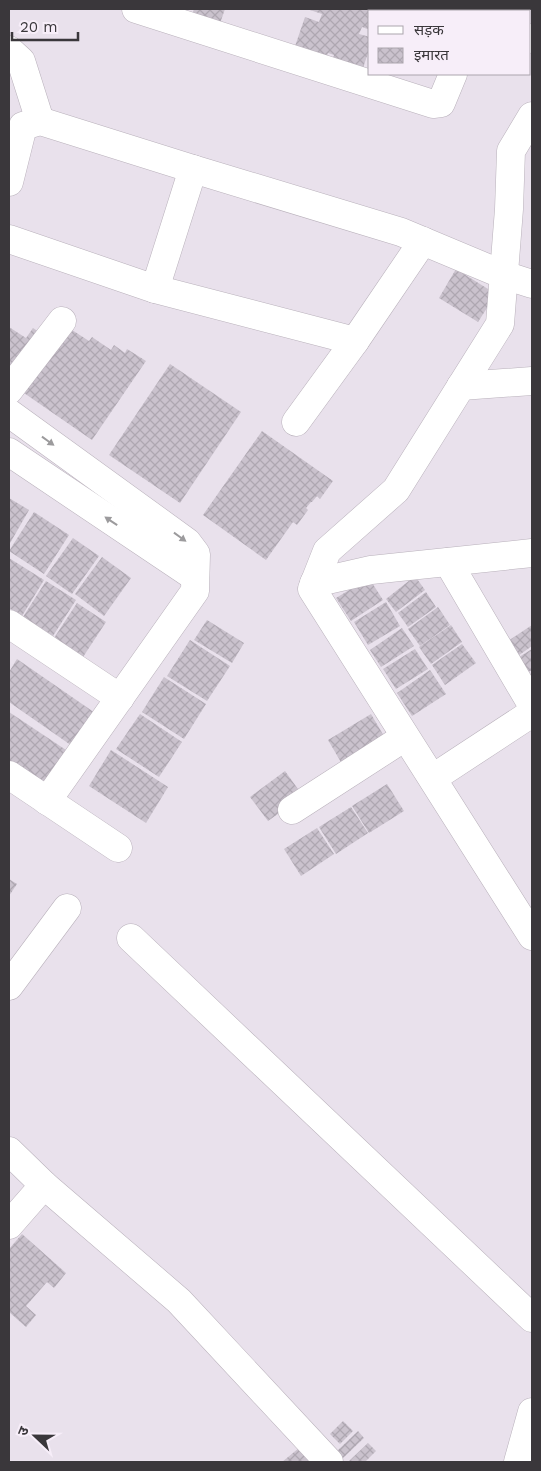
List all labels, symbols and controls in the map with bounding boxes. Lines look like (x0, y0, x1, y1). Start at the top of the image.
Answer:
scale bar (12, 10, 79, 42)
legend (368, 10, 531, 75)
text: 20 m (20, 18, 58, 36)
text: सड़क (414, 21, 444, 39)
text: इमारत (414, 46, 449, 64)
one-way arrow (41, 436, 55, 446)
one-way arrow (104, 516, 118, 526)
one-way arrow (173, 532, 187, 542)
north arrow (10, 1411, 60, 1461)
text: उ (14, 1424, 32, 1438)

